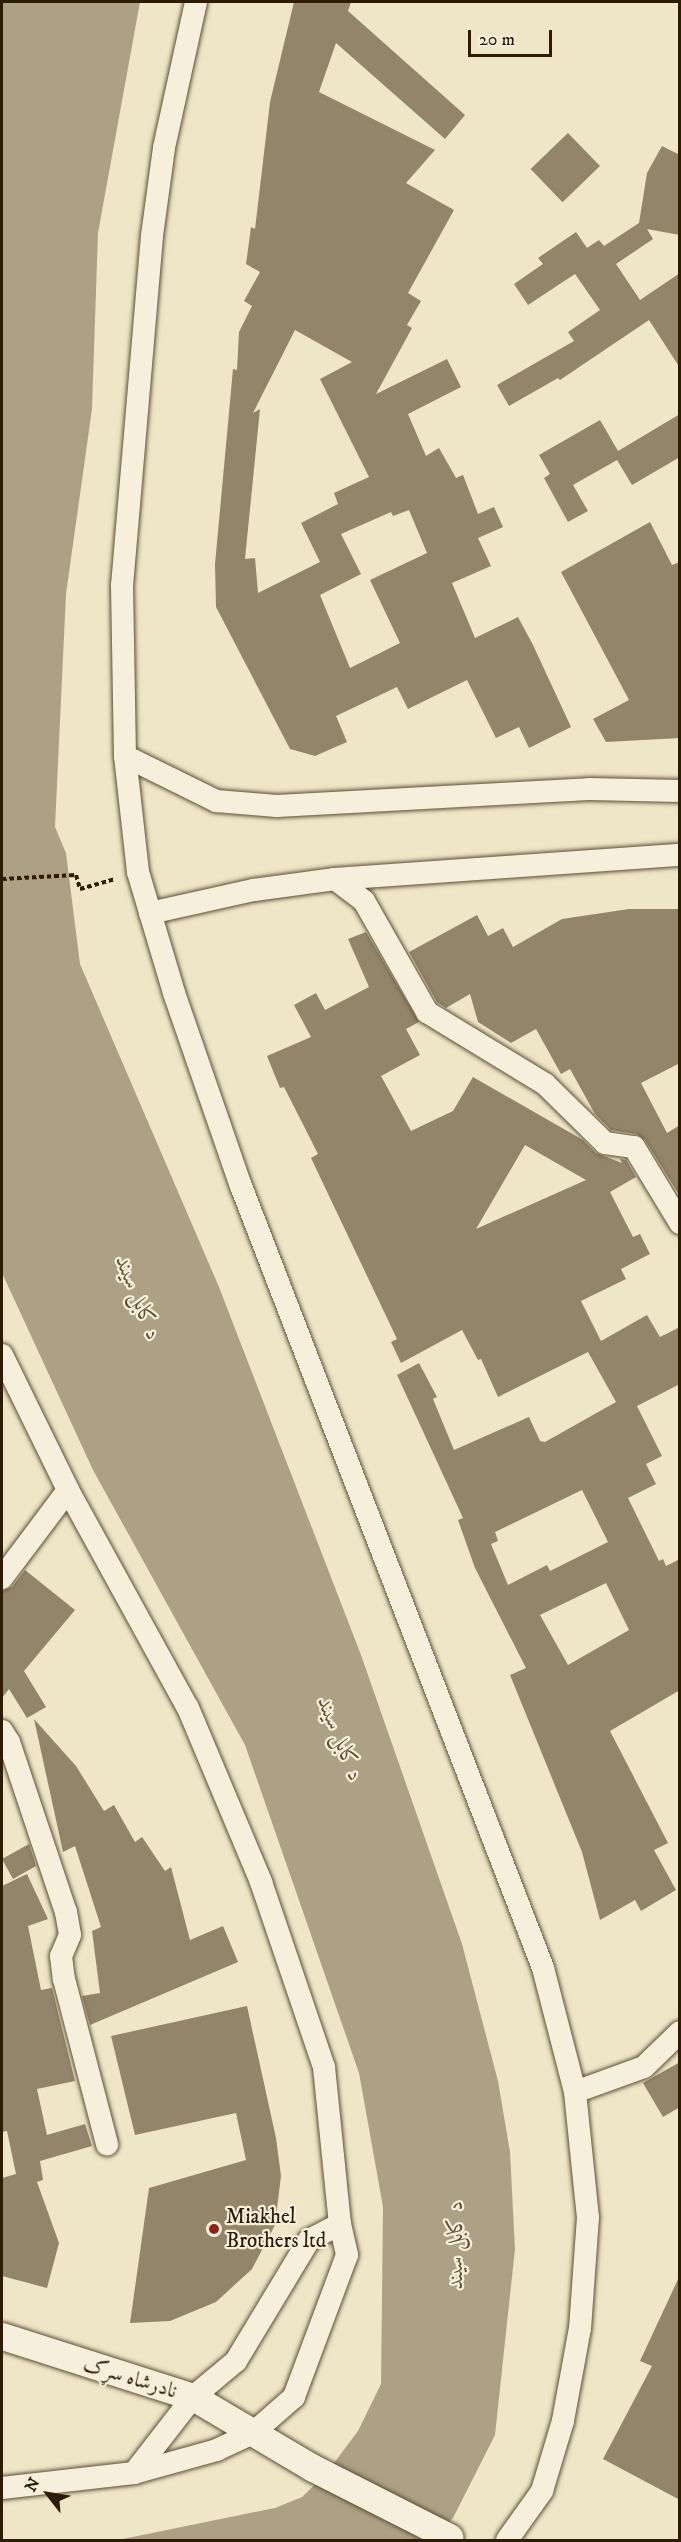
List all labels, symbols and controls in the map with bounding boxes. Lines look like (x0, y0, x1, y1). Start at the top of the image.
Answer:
scale bar (471, 18, 555, 56)
text: 20 m (479, 29, 515, 51)
water label: د کابل سيند (109, 1252, 167, 1344)
water label: د کابل سيند (311, 1693, 369, 1785)
water label: د کابل سيند (443, 2201, 469, 2289)
place label: Miakhel Brothers ltd (226, 2204, 326, 2254)
marker: Miakhel Brothers ltd (207, 2222, 221, 2236)
street label: نادرشاه سړک (80, 2352, 180, 2404)
north arrow (18, 2464, 78, 2524)
text: N (21, 2474, 45, 2496)

